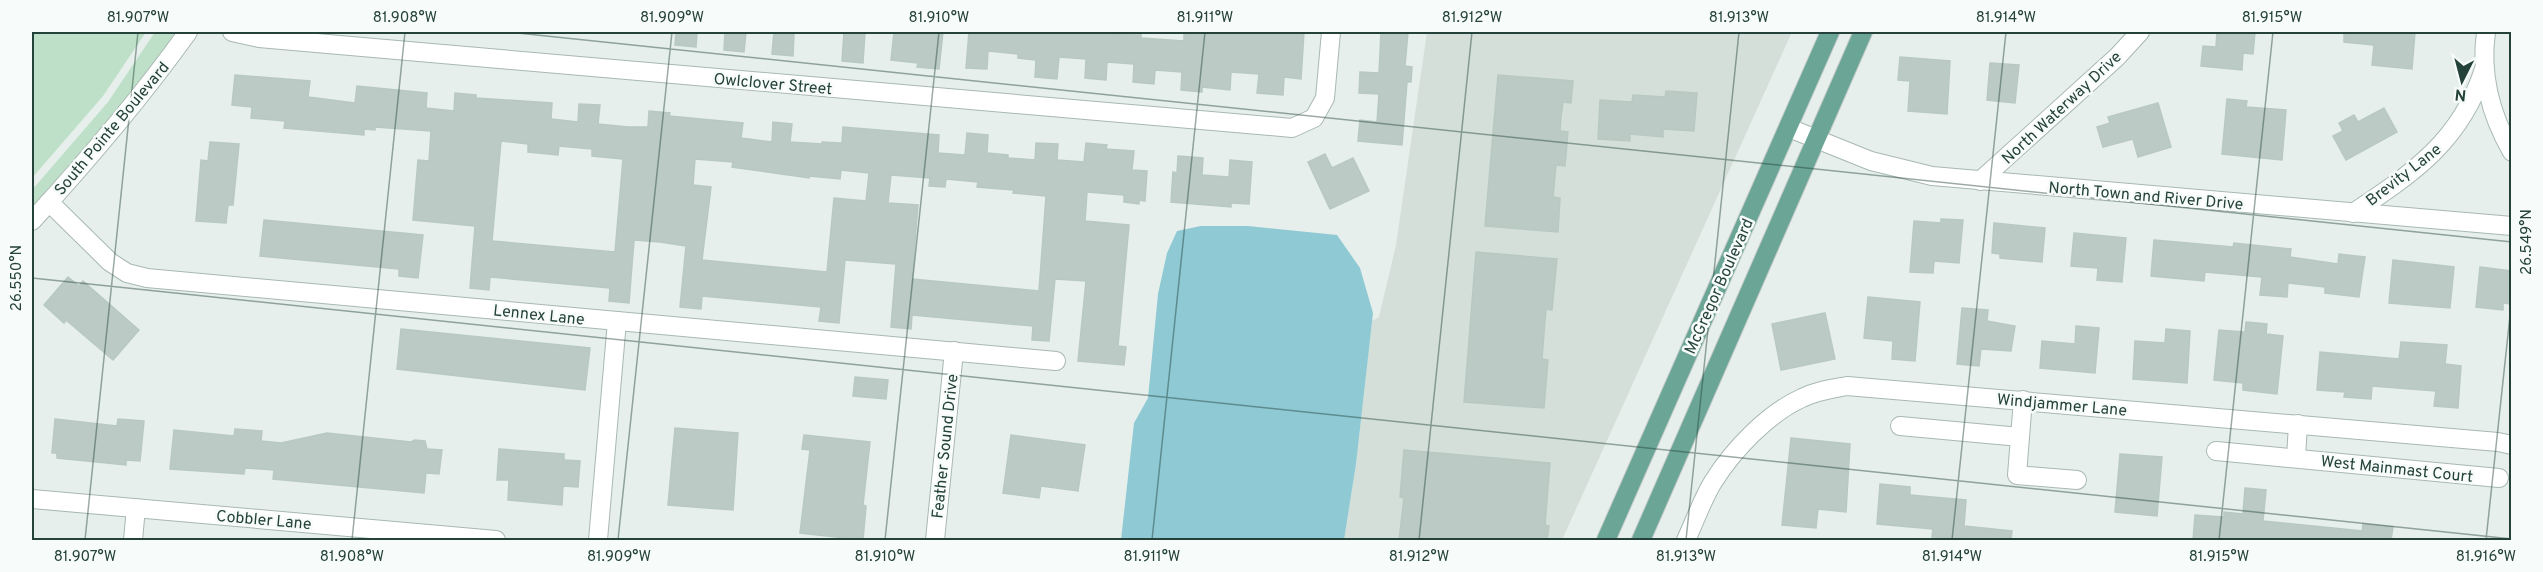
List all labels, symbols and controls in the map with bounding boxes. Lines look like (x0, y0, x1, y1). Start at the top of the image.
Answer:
text: 81.907°W (107, 9, 169, 28)
text: 81.908°W (373, 9, 437, 28)
text: 81.909°W (640, 9, 704, 28)
text: 81.910°W (909, 9, 969, 28)
text: 81.911°W (1177, 9, 1233, 28)
text: 81.912°W (1442, 9, 1502, 28)
text: 81.913°W (1709, 9, 1769, 28)
text: 81.914°W (1976, 9, 2036, 28)
text: 81.915°W (2242, 9, 2302, 28)
street label: North Waterway Drive (1998, 48, 2127, 169)
north arrow (2432, 51, 2492, 111)
street label: South Pointe Boulevard (51, 58, 174, 200)
street label: Owlclover Street (713, 70, 833, 100)
text: N (2454, 83, 2467, 104)
street label: Brevity Lane (2362, 140, 2446, 211)
street label: North Town and River Drive (2048, 179, 2244, 215)
text: 26.549°N (2518, 209, 2537, 275)
street label: McGregor Boulevard (1681, 216, 1759, 358)
text: 26.550°N (8, 245, 27, 311)
street label: Lennex Lane (492, 301, 585, 331)
street label: Feather Sound Drive (928, 373, 964, 520)
street label: Windjammer Lane (1996, 390, 2128, 422)
street label: West Mainmast Court (2320, 452, 2474, 488)
street label: Cobbler Lane (215, 507, 312, 535)
text: 81.907°W (54, 548, 116, 567)
text: 81.908°W (320, 548, 384, 567)
text: 81.909°W (587, 548, 651, 567)
text: 81.910°W (855, 548, 915, 567)
text: 81.911°W (1124, 548, 1180, 567)
text: 81.912°W (1389, 548, 1449, 567)
text: 81.913°W (1656, 548, 1716, 567)
text: 81.914°W (1922, 548, 1982, 567)
text: 81.915°W (2189, 548, 2249, 567)
text: 81.916°W (2456, 548, 2516, 567)

